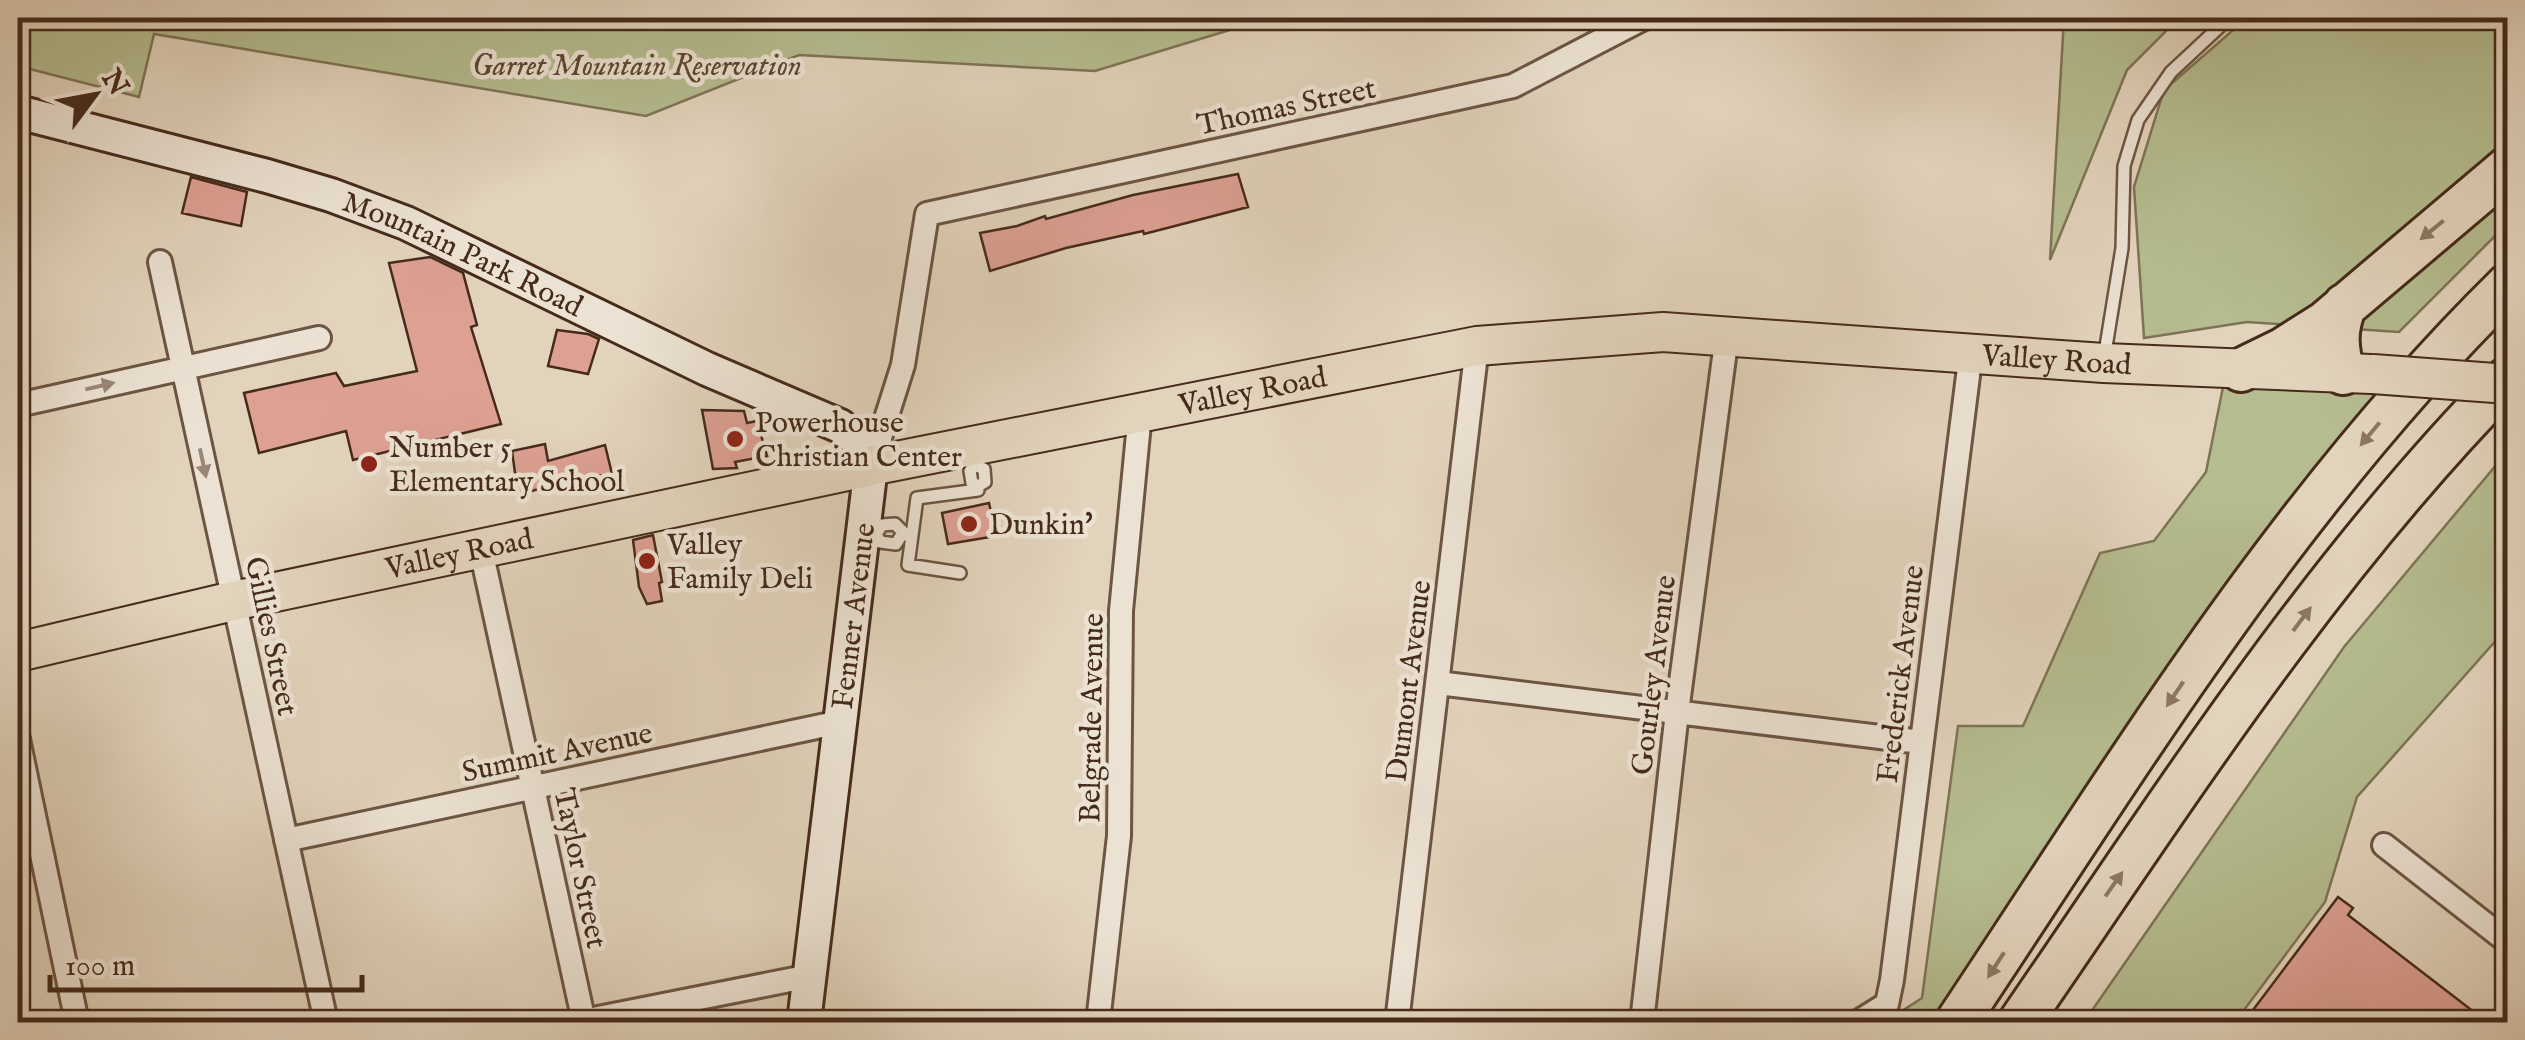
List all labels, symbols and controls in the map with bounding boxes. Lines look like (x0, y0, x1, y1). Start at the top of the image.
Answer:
north arrow (45, 45, 145, 145)
park label: Garret Mountain Reservation (472, 48, 802, 86)
text: N (92, 63, 135, 103)
street label: Thomas Street (1194, 70, 1379, 145)
street label: Mountain Park Road (337, 184, 589, 327)
one-way arrow (2419, 219, 2444, 240)
street label: Valley Road (1979, 337, 2133, 385)
street label: Valley Road (1175, 359, 1331, 426)
one-way arrow (85, 378, 116, 393)
place label: Powerhouse Christian Center (755, 405, 962, 477)
one-way arrow (2360, 421, 2381, 446)
marker: Powerhouse Christian Center (724, 428, 746, 450)
place label: Number 5 Elementary School (389, 430, 625, 502)
one-way arrow (196, 447, 211, 478)
marker: Number 5 Elementary School (358, 453, 380, 475)
place label: Dunkin' (989, 507, 1093, 545)
marker: Dunkin' (958, 513, 980, 535)
street label: Valley Road (381, 521, 538, 589)
street label: Fenner Avenue (825, 521, 885, 712)
place label: Valley Family Deli (666, 527, 813, 599)
marker: Valley Family Deli (636, 550, 658, 572)
street label: Gillies Street (235, 553, 305, 719)
street label: Frederick Avenue (1870, 563, 1934, 785)
street label: Gourley Avenue (1624, 573, 1686, 777)
street label: Dumont Avenue (1379, 578, 1441, 784)
one-way arrow (2291, 606, 2311, 632)
street label: Belgrade Avenue (1072, 613, 1114, 823)
one-way arrow (2166, 680, 2185, 707)
street label: Summit Avenue (459, 715, 656, 793)
street label: Taylor Street (544, 785, 615, 952)
one-way arrow (2105, 871, 2123, 898)
scale bar (50, 930, 362, 992)
text: 100 m (65, 948, 135, 986)
one-way arrow (1987, 951, 2005, 978)

